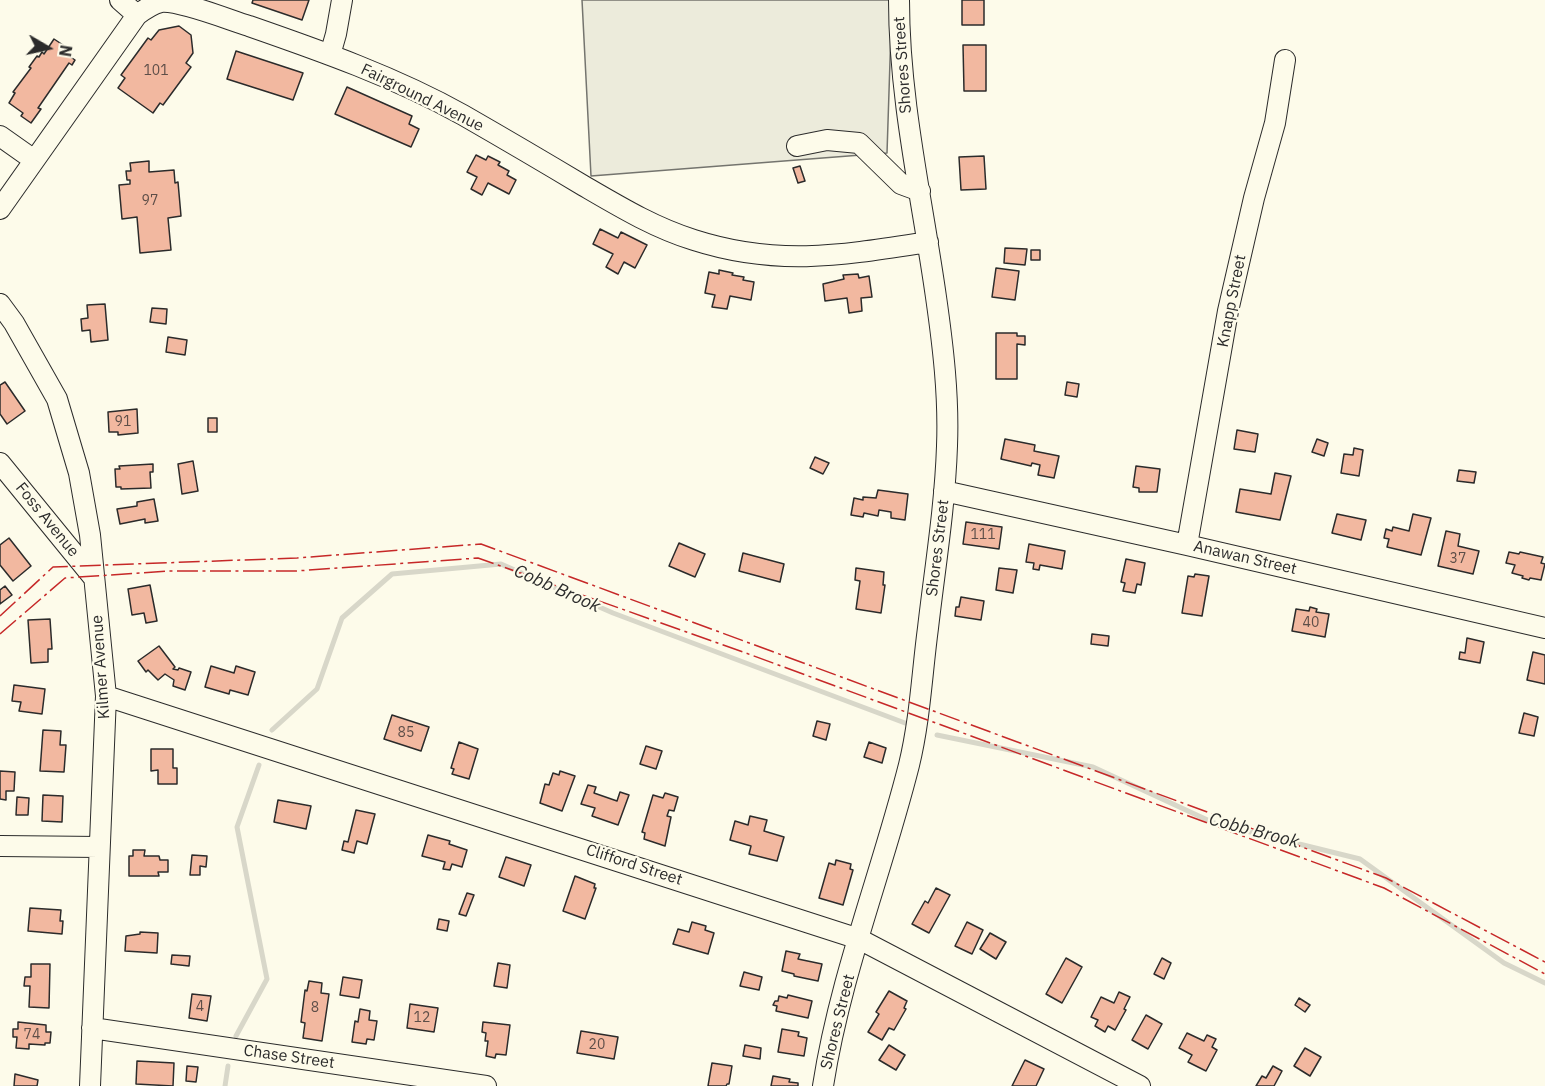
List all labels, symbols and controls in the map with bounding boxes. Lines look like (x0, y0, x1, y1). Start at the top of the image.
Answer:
street label: Shores Street (890, 16, 916, 114)
north arrow (18, 18, 78, 78)
text: N (55, 44, 77, 58)
street label: Fairground Avenue (357, 60, 487, 136)
house number: 101 (143, 63, 169, 79)
house number: 97 (142, 193, 158, 209)
street label: Knapp Street (1214, 253, 1250, 349)
house number: 91 (115, 414, 131, 430)
street label: Foss Avenue (11, 479, 83, 561)
street label: Shores Street (923, 499, 953, 597)
house number: 111 (970, 527, 996, 543)
street label: Anawan Street (1192, 537, 1298, 579)
house number: 37 (1450, 551, 1466, 567)
water label: Cobb Brook (510, 560, 604, 618)
street label: Kilmer Avenue (88, 614, 114, 720)
house number: 40 (1303, 615, 1319, 631)
house number: 85 (398, 725, 414, 741)
water label: Cobb Brook (1207, 809, 1301, 853)
street label: Clifford Street (583, 840, 685, 890)
street label: Shores Street (817, 972, 859, 1072)
house number: 4 (196, 999, 204, 1015)
house number: 8 (311, 1000, 319, 1016)
house number: 12 (414, 1010, 430, 1026)
house number: 74 (24, 1027, 40, 1043)
house number: 20 (589, 1037, 605, 1053)
street label: Chase Street (242, 1041, 336, 1073)

